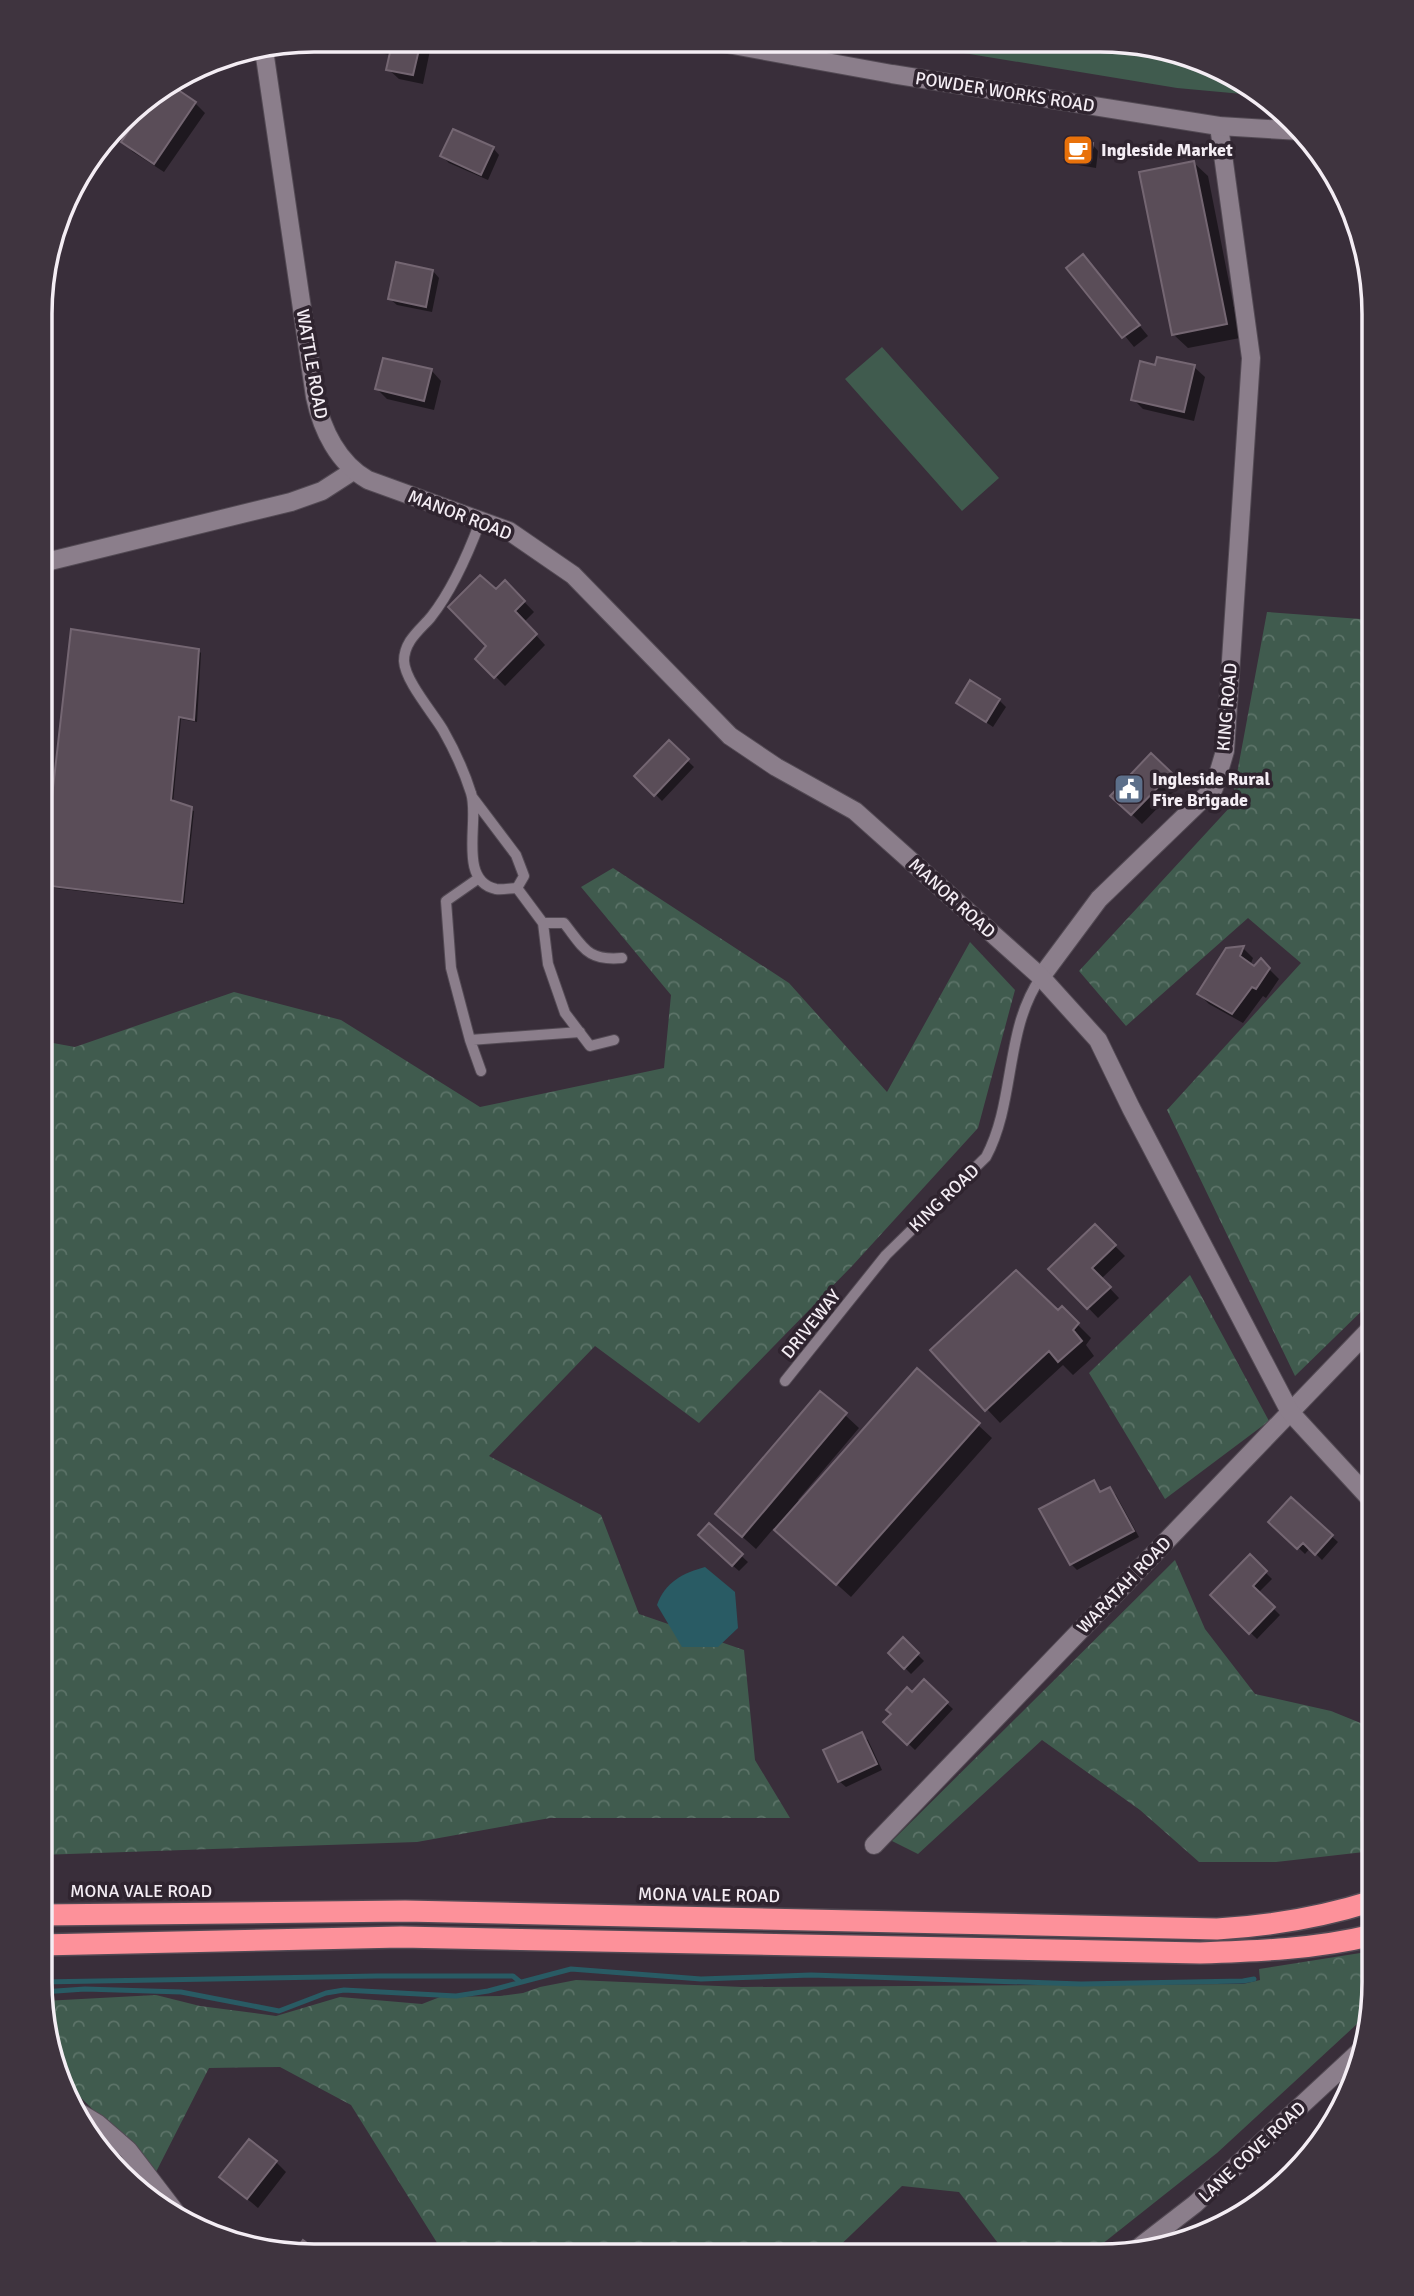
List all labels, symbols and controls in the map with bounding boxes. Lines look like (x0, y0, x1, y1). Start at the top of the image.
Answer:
street label: POWDER WORKS ROAD (914, 67, 1096, 117)
cafe icon: Ingleside Market (1061, 133, 1095, 167)
place label: Ingleside Market (1101, 139, 1233, 161)
street label: WATTLE ROAD (292, 307, 332, 421)
street label: MANOR ROAD (405, 485, 515, 545)
street label: KING ROAD (1212, 662, 1242, 752)
place label: Ingleside Rural Fire Brigade (1152, 768, 1270, 811)
public building icon: Ingleside Rural Fire Brigade (1112, 772, 1146, 806)
street label: MANOR ROAD (904, 853, 1000, 943)
street label: KING ROAD (904, 1159, 984, 1237)
street label: DRIVEWAY (777, 1285, 845, 1363)
street label: WARATAH ROAD (1072, 1532, 1176, 1638)
street label: MONA VALE ROAD (70, 1880, 212, 1902)
street label: MONA VALE ROAD (638, 1883, 780, 1907)
street label: LANE COVE ROAD (1194, 2097, 1310, 2207)

